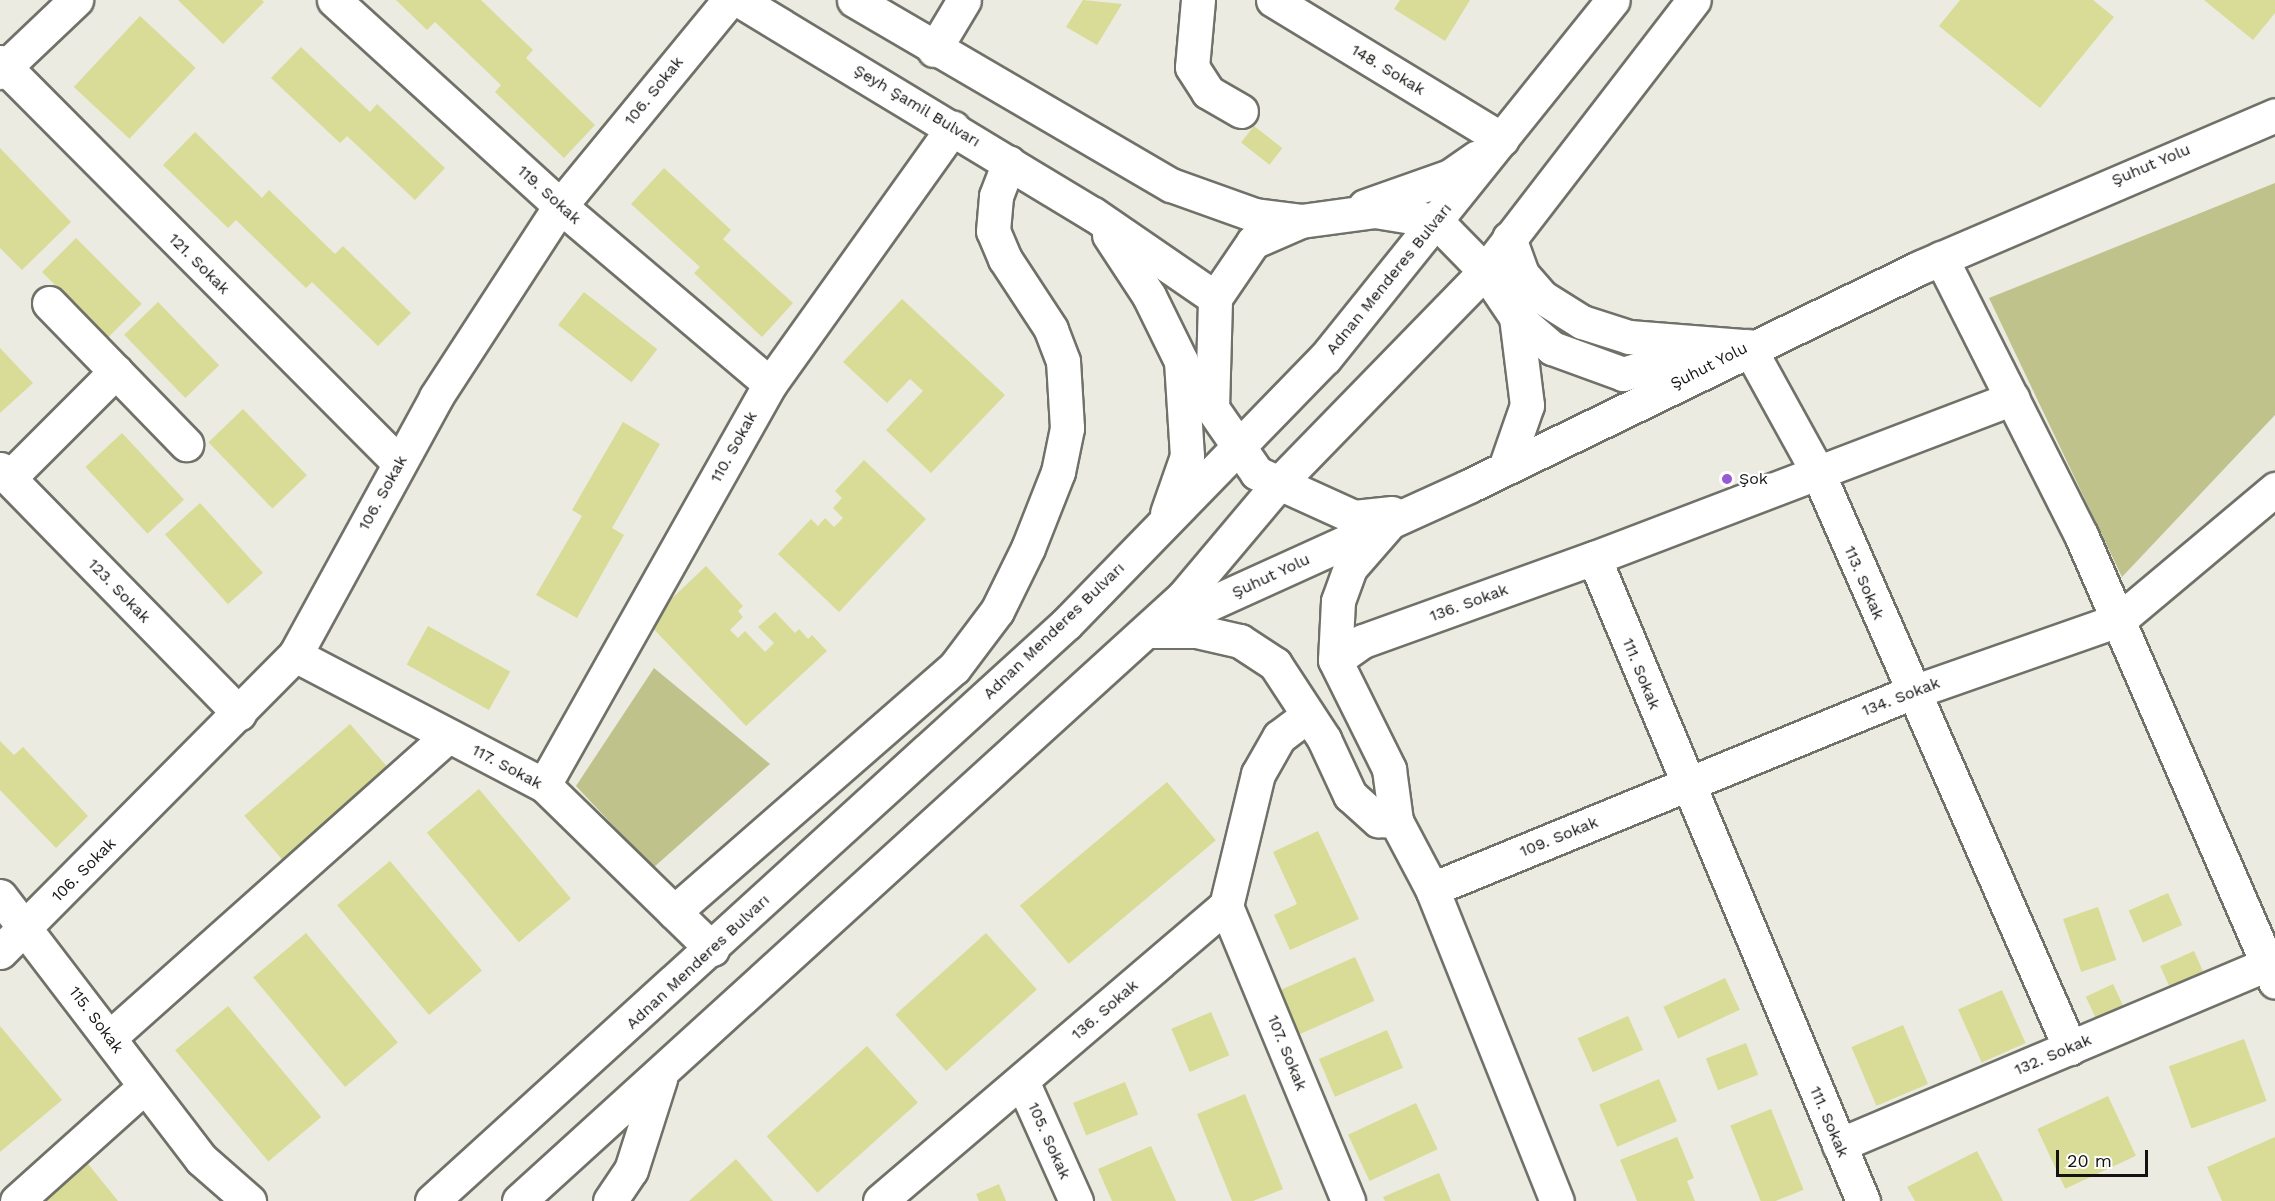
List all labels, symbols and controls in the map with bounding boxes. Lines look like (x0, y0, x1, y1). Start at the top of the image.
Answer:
street label: 148. Sokak (1348, 41, 1428, 99)
street label: 106. Sokak (621, 53, 687, 129)
street label: Şeyh Şamil Bulvarı (850, 61, 984, 151)
street label: Şuhut Yolu (2108, 140, 2194, 190)
street label: 119. Sokak (513, 162, 585, 228)
street label: Adnan Menderes Bulvarı (1322, 200, 1456, 358)
street label: 121. Sokak (164, 229, 234, 299)
street label: Şuhut Yolu (1667, 338, 1751, 394)
street label: 110. Sokak (707, 408, 761, 486)
street label: 106. Sokak (355, 452, 411, 534)
place label: Şok (1739, 469, 1768, 489)
marker: Şok (1720, 472, 1734, 486)
street label: 113. Sokak (1840, 543, 1888, 623)
street label: Şuhut Yolu (1229, 549, 1313, 603)
street label: 123. Sokak (84, 555, 154, 627)
street label: Adnan Menderes Bulvarı (979, 558, 1129, 704)
street label: 136. Sokak (1427, 580, 1511, 626)
street label: 111. Sokak (1618, 635, 1664, 713)
street label: 134. Sokak (1859, 673, 1943, 721)
street label: 117. Sokak (469, 741, 545, 793)
street label: 109. Sokak (1517, 813, 1601, 861)
street label: 106. Sokak (48, 834, 120, 906)
street label: Adnan Menderes Bulvarı (622, 891, 774, 1033)
street label: 136. Sokak (1068, 976, 1142, 1044)
street label: 115. Sokak (65, 983, 127, 1057)
street label: 107. Sokak (1263, 1012, 1311, 1094)
street label: 132. Sokak (2012, 1030, 2094, 1080)
street label: 111. Sokak (1805, 1084, 1853, 1160)
street label: 105. Sokak (1024, 1100, 1074, 1182)
scale bar (2059, 1138, 2150, 1176)
text: 20 m (2067, 1150, 2112, 1171)

